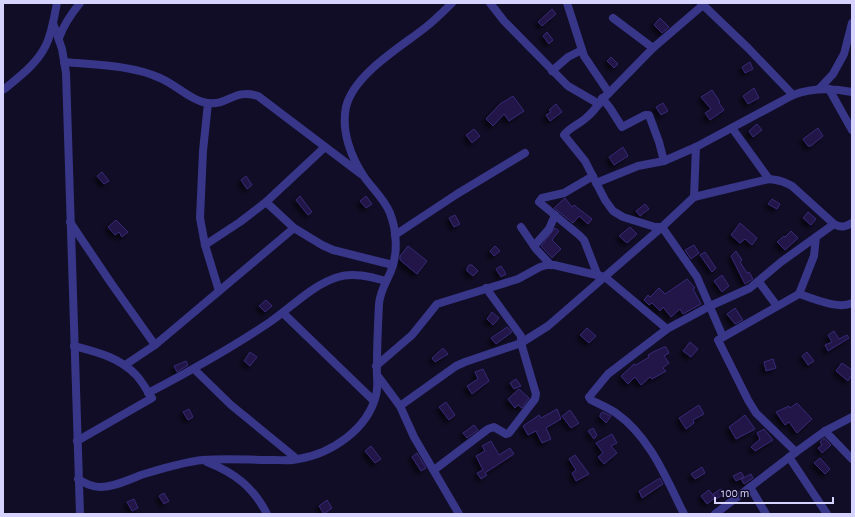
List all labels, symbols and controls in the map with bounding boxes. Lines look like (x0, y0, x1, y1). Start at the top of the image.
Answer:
scale bar (715, 479, 833, 505)
text: 100 m (721, 487, 749, 499)

